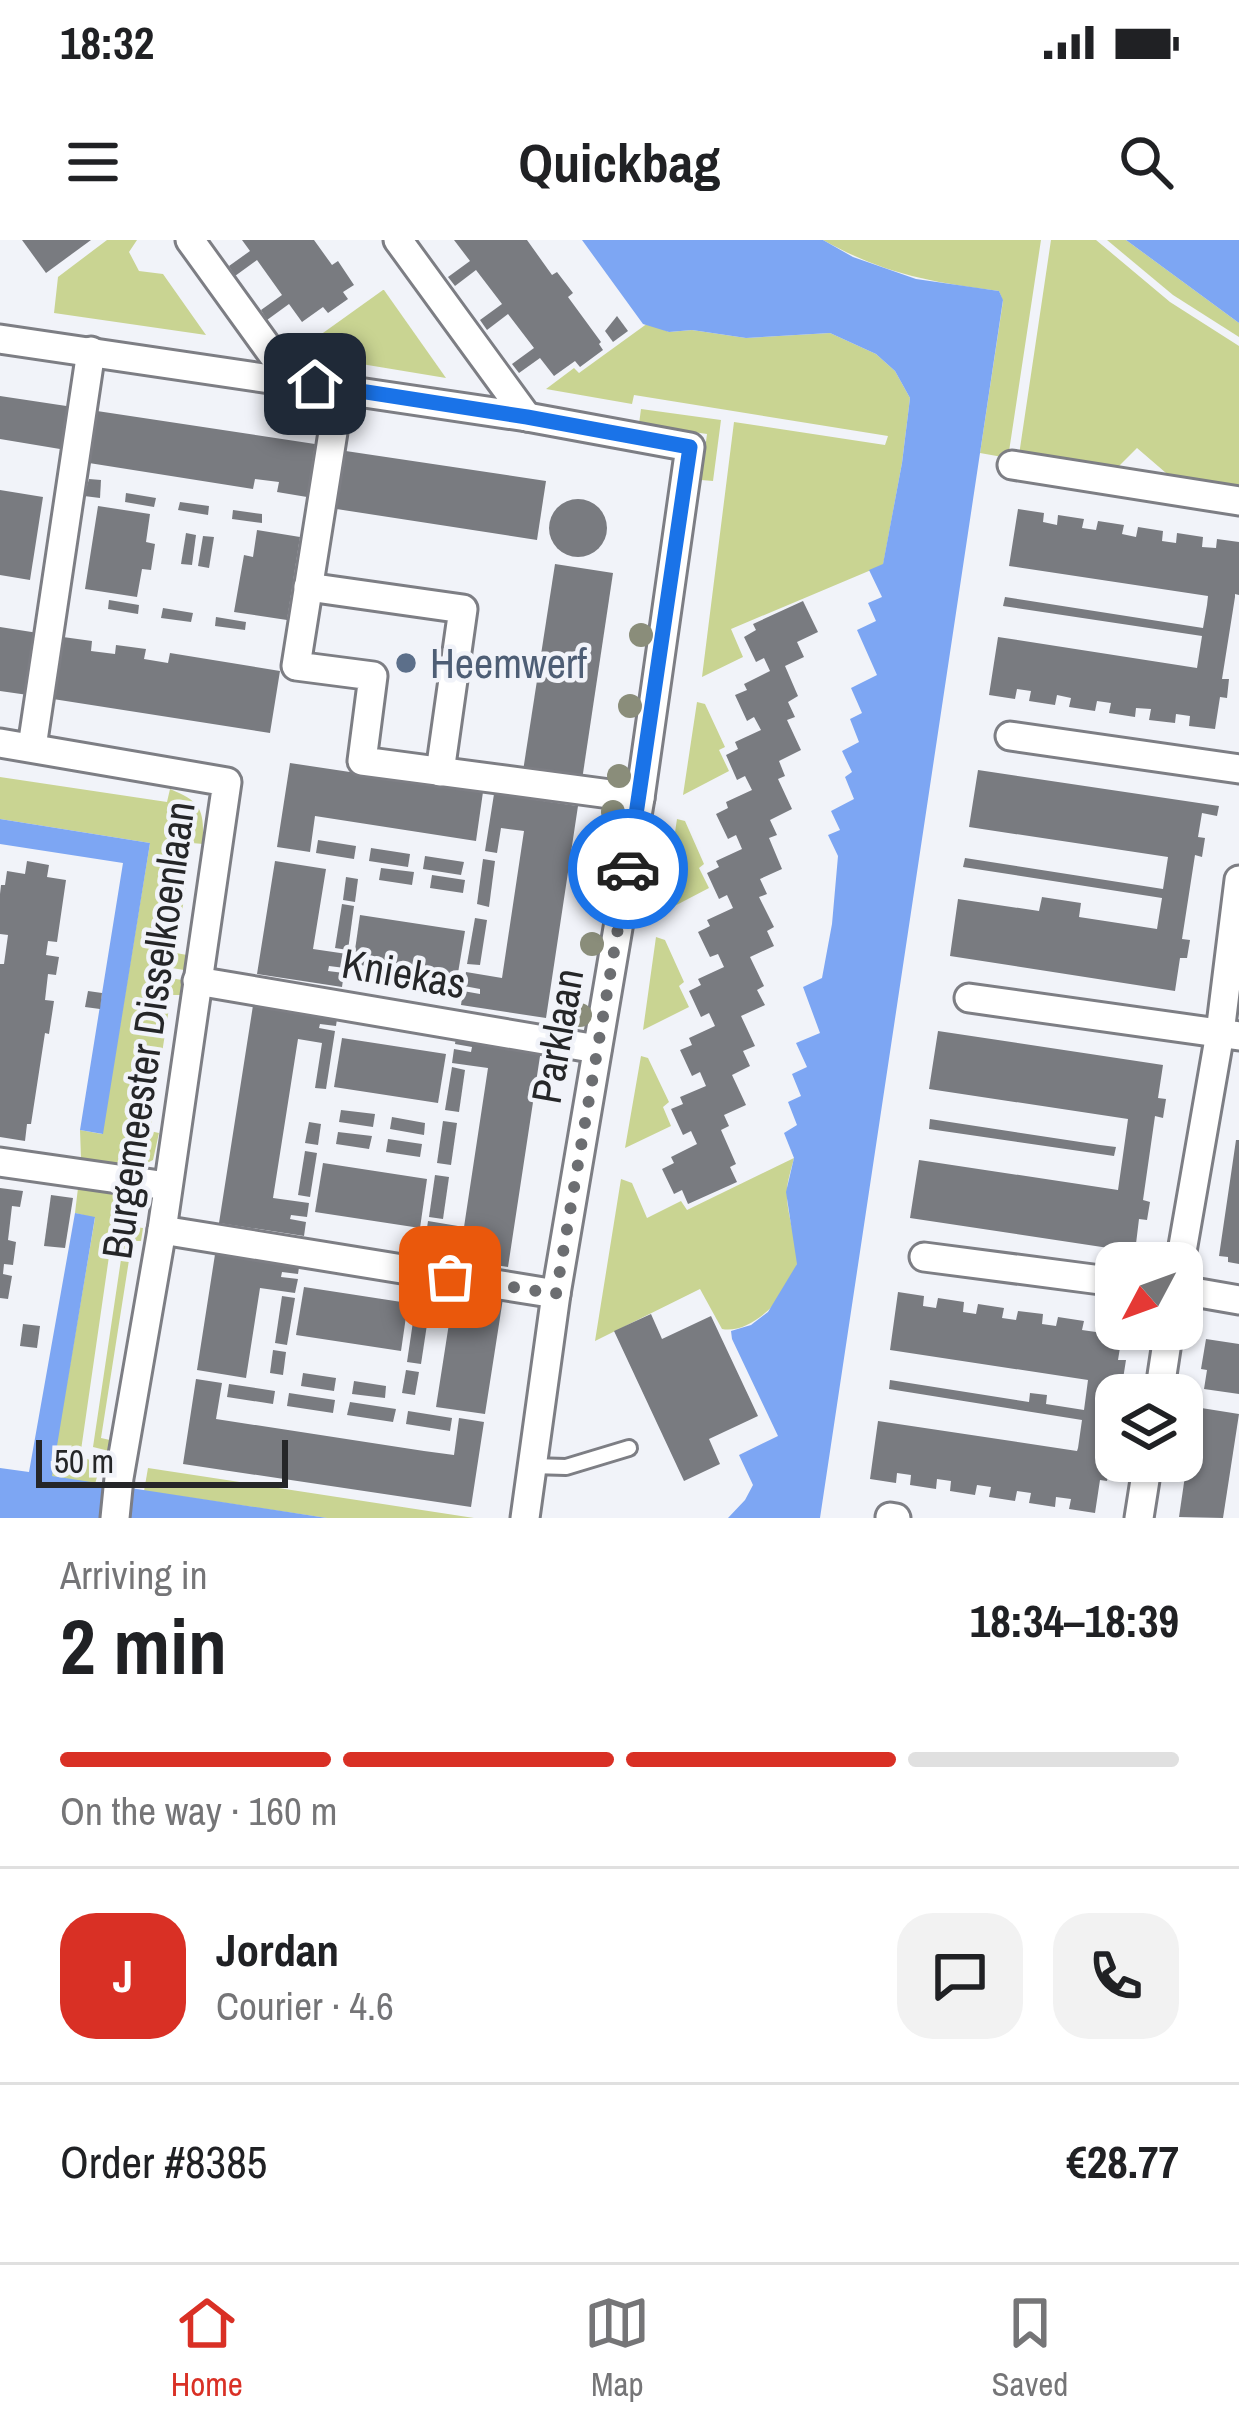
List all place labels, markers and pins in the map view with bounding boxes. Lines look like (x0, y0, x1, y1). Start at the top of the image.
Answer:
pin (264, 333, 366, 435)
place label: Heemwerf (430, 635, 587, 691)
marker: Heemwerf (393, 650, 419, 676)
pin (399, 1226, 501, 1328)

